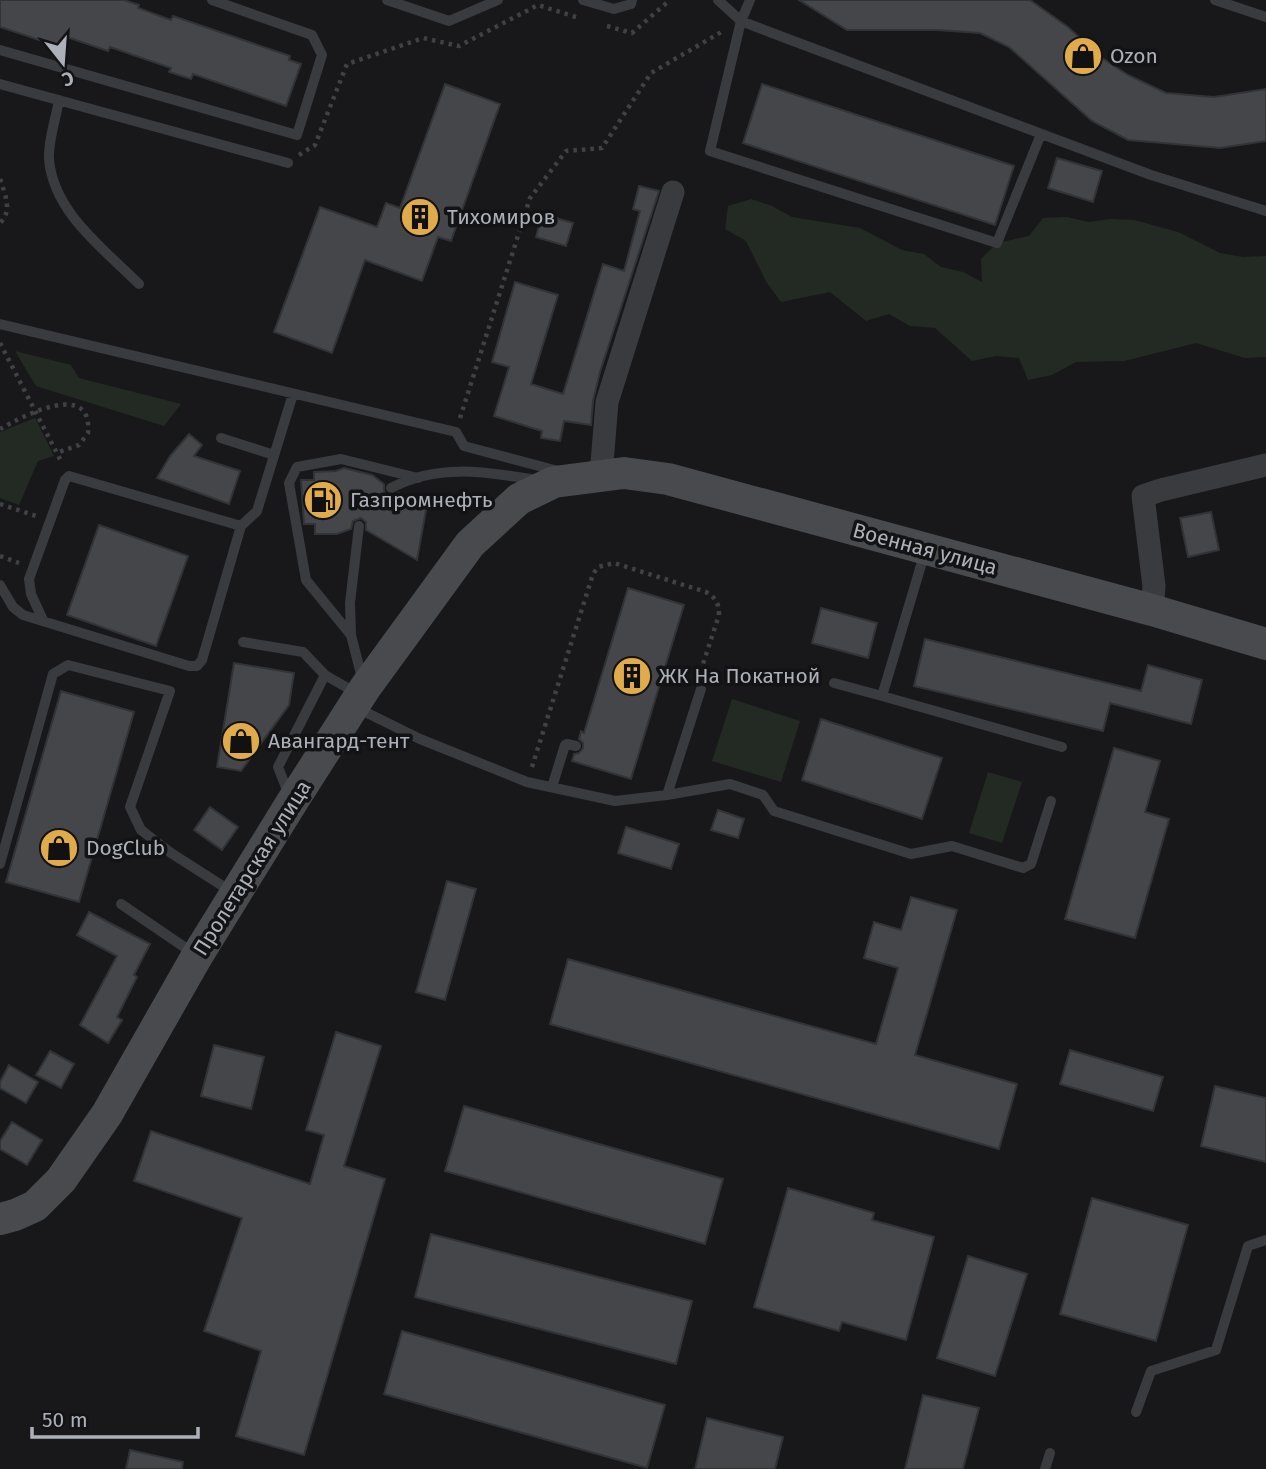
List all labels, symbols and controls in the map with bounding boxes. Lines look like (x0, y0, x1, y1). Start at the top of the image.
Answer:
north arrow (28, 28, 98, 98)
shop icon: Ozon (1062, 35, 1104, 77)
place label: Ozon (1110, 43, 1158, 69)
text: С (59, 66, 76, 91)
building icon: Тихомиров (399, 196, 441, 238)
place label: Тихомиров (447, 204, 555, 230)
fuel station icon: Газпромнефть (302, 479, 344, 521)
place label: Газпромнефть (350, 487, 493, 513)
street label: Военная улица (850, 517, 1000, 581)
building icon: ЖК На Покатной (611, 655, 653, 697)
place label: ЖК На Покатной (659, 663, 820, 689)
shop icon: Авангард-тент (220, 720, 262, 762)
place label: Авангард-тент (268, 728, 410, 754)
street label: Пролетарская улица (187, 775, 317, 961)
shop icon: DogClub (38, 827, 80, 869)
place label: DogClub (86, 835, 165, 861)
scale bar (32, 1396, 198, 1440)
text: 50 m (42, 1407, 88, 1433)

